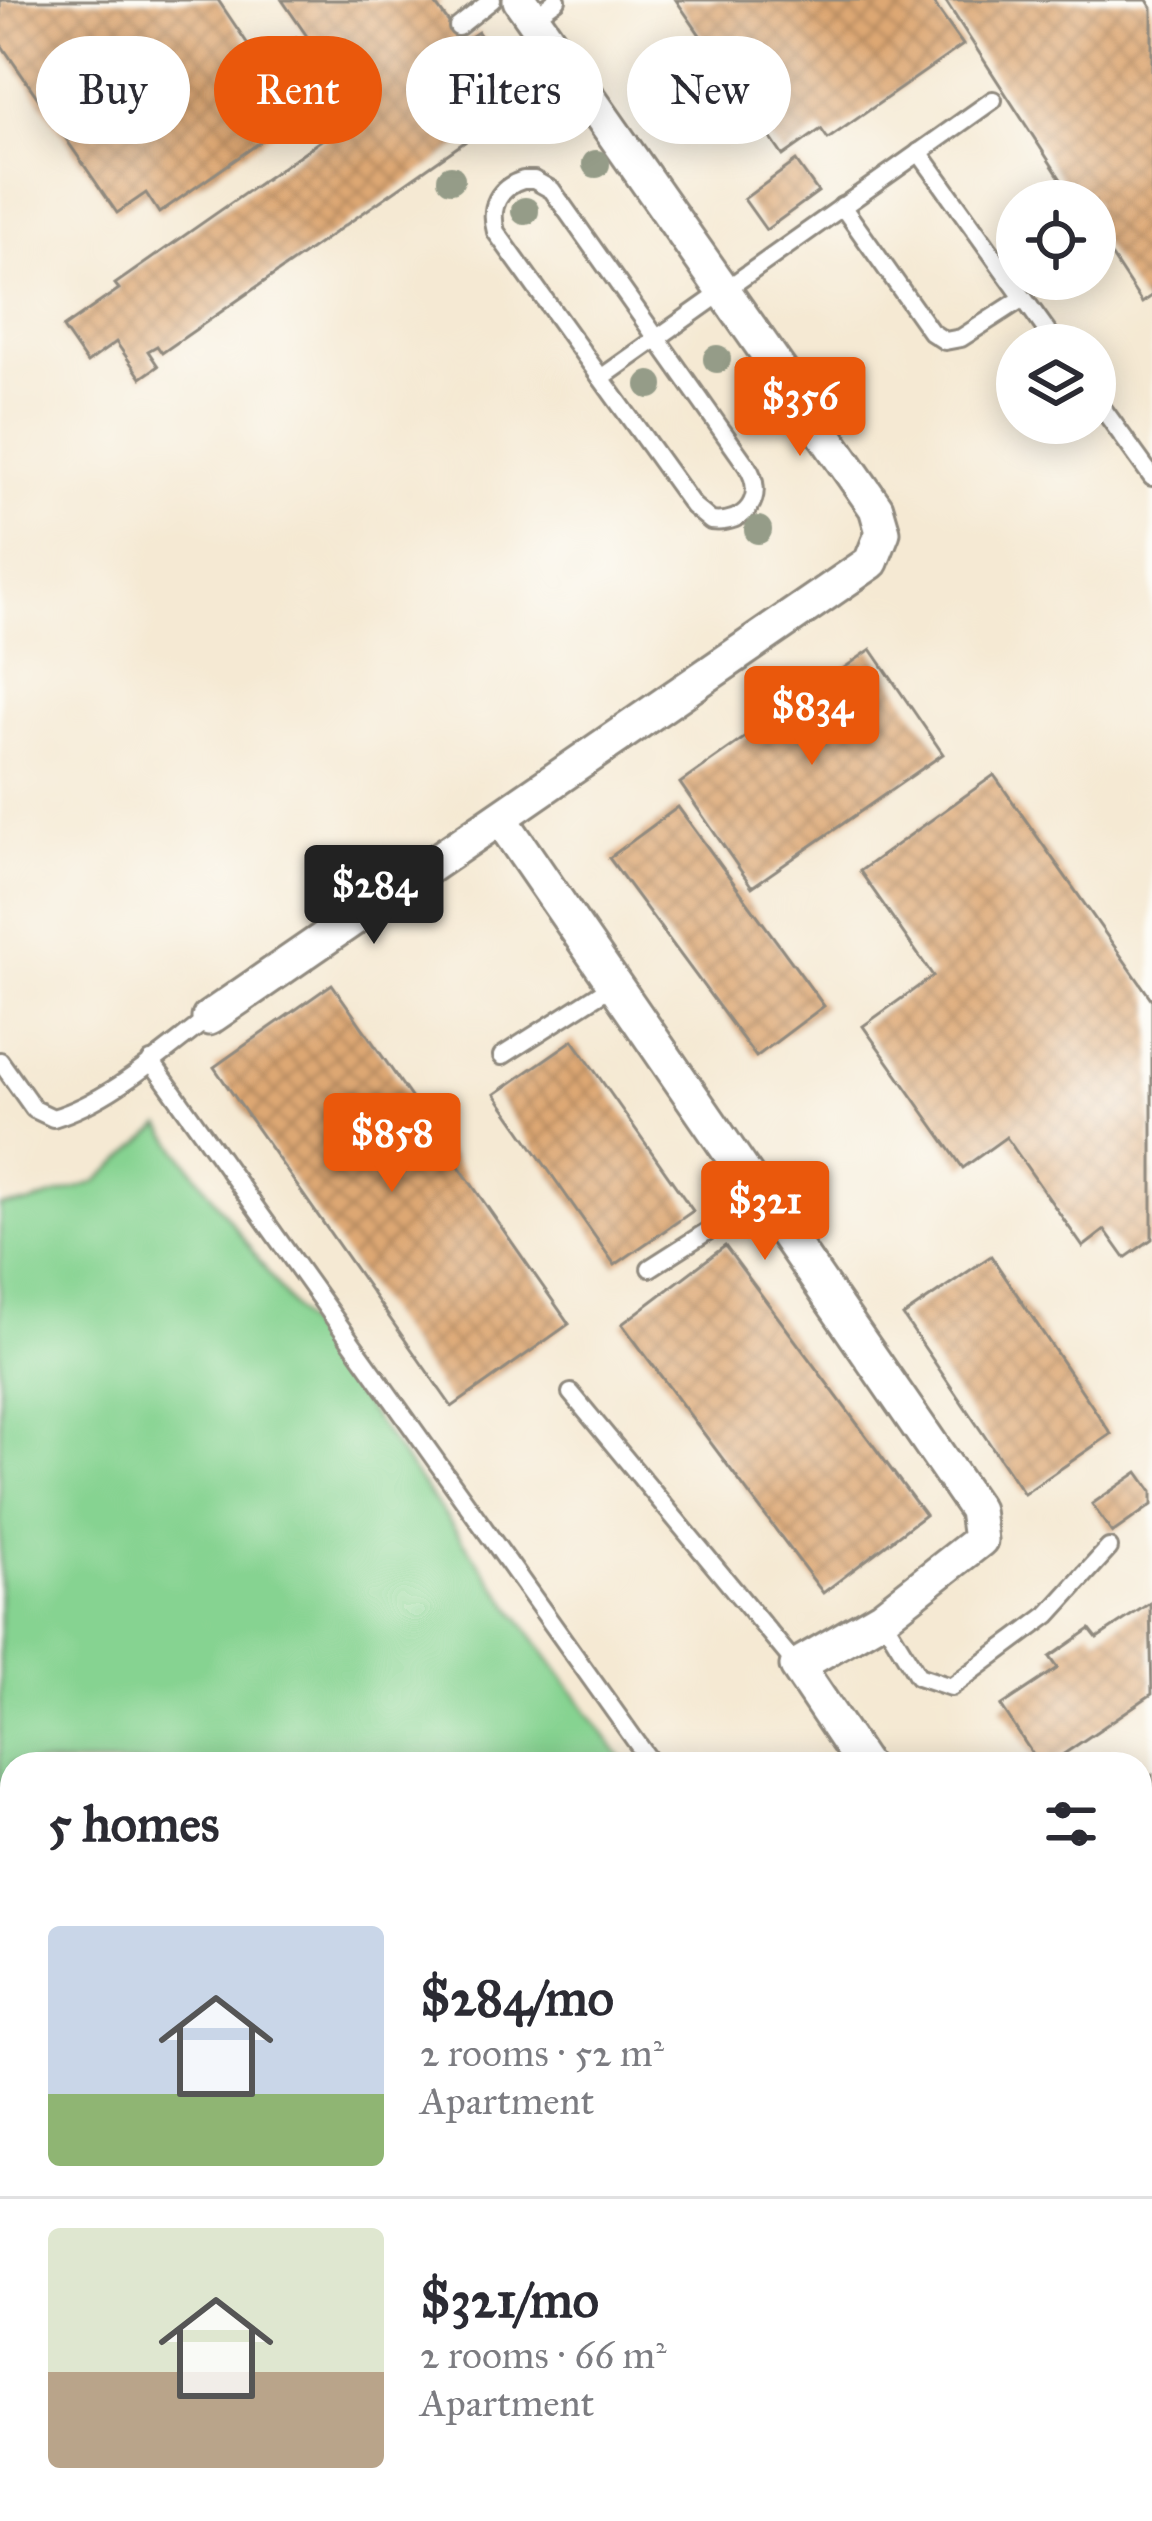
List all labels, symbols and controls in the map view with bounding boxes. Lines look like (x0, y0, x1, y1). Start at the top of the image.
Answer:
chip: Buy (36, 36, 190, 144)
chip: Rent (214, 36, 382, 144)
chip: Filters (406, 36, 603, 144)
chip: New (627, 36, 791, 144)
map controls (996, 180, 1116, 444)
button: locate (996, 180, 1116, 300)
button: layers (996, 324, 1116, 444)
pin: $356 (729, 357, 871, 459)
text: $356 (761, 372, 839, 420)
pin: $834 (741, 666, 883, 768)
text: $834 (771, 681, 853, 729)
pin: $284 (303, 845, 445, 947)
text: $284 (331, 860, 417, 908)
pin: $858 (321, 1093, 463, 1195)
text: $858 (350, 1108, 434, 1156)
pin: $321 (694, 1161, 836, 1263)
text: $321 (728, 1176, 802, 1224)
icon: filters (1038, 1791, 1104, 1857)
text: 5 homes (48, 1793, 219, 1855)
text: $284/mo (420, 1967, 614, 2029)
icon: home (144, 1974, 288, 2118)
text: 2 rooms · 52 m² (420, 2029, 664, 2077)
text: Apartment (420, 2077, 594, 2125)
text: $321/mo (420, 2269, 599, 2331)
icon: home (144, 2276, 288, 2420)
text: 2 rooms · 66 m² (420, 2331, 667, 2379)
text: Apartment (420, 2379, 594, 2427)

